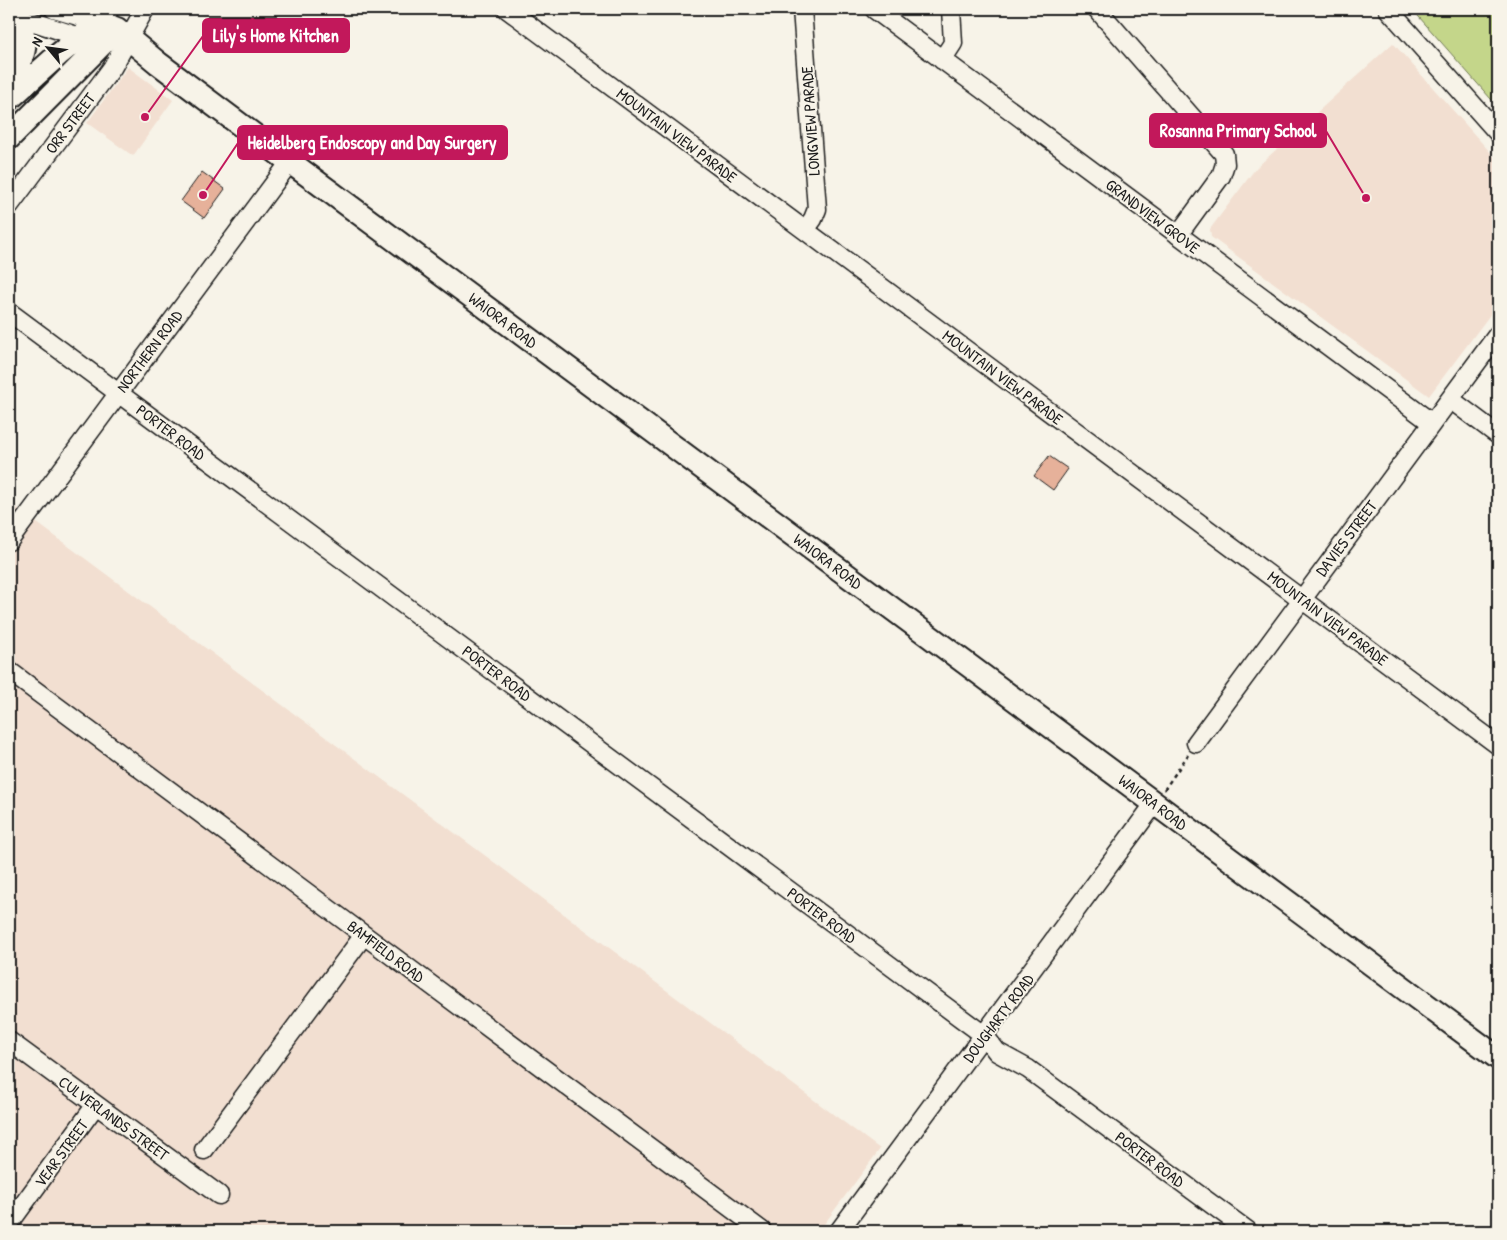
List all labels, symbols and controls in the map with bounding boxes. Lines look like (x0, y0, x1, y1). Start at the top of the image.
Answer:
callout: Lily's Home Kitchen (203, 19, 349, 52)
north arrow (22, 22, 72, 72)
text: Lily's Home Kitchen (213, 23, 339, 49)
text: N (26, 33, 47, 49)
street label: LONGVIEW PARADE (795, 66, 825, 176)
street label: MOUNTAIN VIEW PARADE (612, 82, 742, 188)
street label: ORR STREET (40, 88, 100, 158)
callout: Rosanna Primary School (1150, 114, 1326, 147)
text: Rosanna Primary School (1160, 118, 1317, 144)
callout: Heidelberg Endoscopy and Day Surgery (238, 126, 507, 159)
text: Heidelberg Endoscopy and Day Surgery (247, 130, 497, 156)
street label: GRANDVIEW GROVE (1102, 173, 1204, 259)
street label: WAIORA ROAD (464, 287, 542, 353)
street label: NORTHERN ROAD (111, 305, 187, 397)
street label: MOUNTAIN VIEW PARADE (938, 324, 1068, 430)
street label: PORTER ROAD (132, 399, 210, 465)
street label: DAVIES STREET (1310, 495, 1382, 581)
street label: WAIORA ROAD (789, 528, 867, 594)
street label: MOUNTAIN VIEW PARADE (1263, 565, 1393, 671)
street label: PORTER ROAD (458, 640, 536, 706)
street label: WAIORA ROAD (1114, 769, 1192, 835)
street label: PORTER ROAD (783, 882, 861, 948)
street label: BAMFIELD ROAD (343, 915, 429, 987)
street label: DOUGHARTY ROAD (958, 969, 1039, 1067)
street label: CULVERLANDS STREET (54, 1070, 174, 1166)
street label: VEAR STREET (29, 1114, 93, 1191)
street label: PORTER ROAD (1111, 1126, 1189, 1192)

